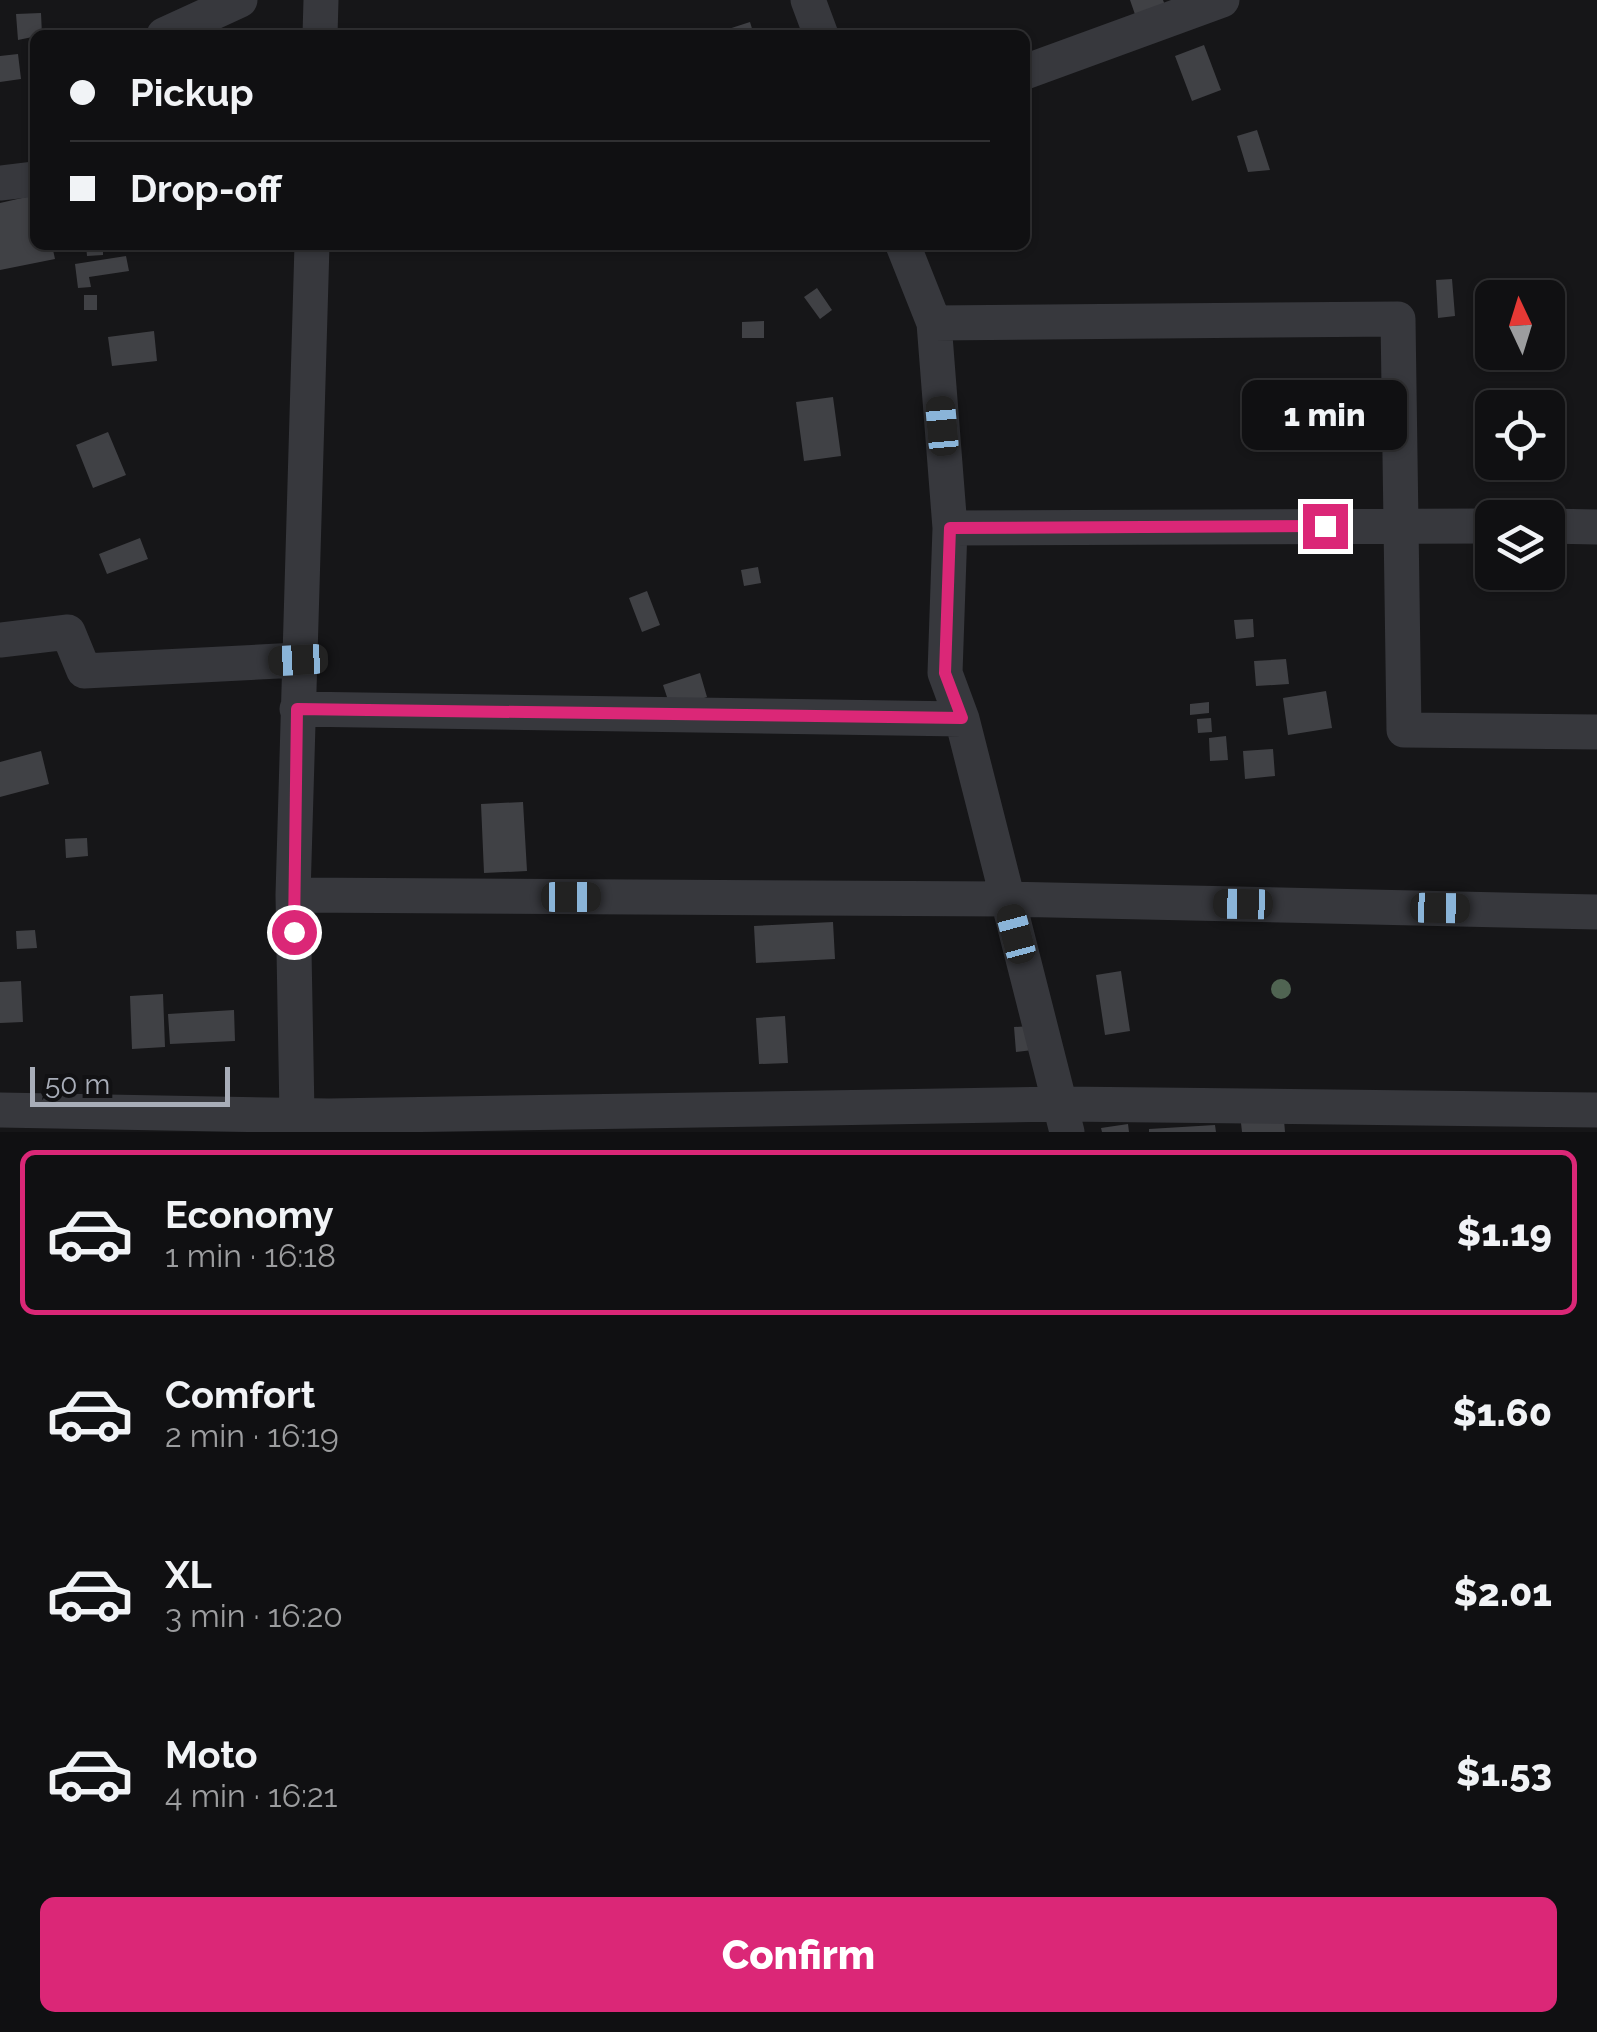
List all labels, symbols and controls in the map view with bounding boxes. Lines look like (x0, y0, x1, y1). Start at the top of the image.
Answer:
text: Pickup (130, 70, 254, 115)
text: Drop-off (130, 166, 282, 211)
north arrow (1475, 280, 1565, 370)
map controls (1475, 280, 1565, 590)
callout: 1 min (1242, 381, 1408, 451)
button: locate (1475, 390, 1565, 480)
car (924, 395, 960, 457)
text: 1 min (1283, 396, 1366, 433)
button: layers (1475, 500, 1565, 590)
route end (1303, 504, 1348, 549)
car (267, 643, 329, 677)
car (541, 882, 601, 912)
car (1213, 888, 1273, 920)
car (1410, 892, 1470, 924)
car (994, 901, 1038, 967)
route start (272, 910, 317, 955)
scale bar (30, 1062, 230, 1106)
text: 50 m (45, 1068, 110, 1101)
icon: car (45, 1188, 135, 1278)
text: Economy (165, 1192, 334, 1237)
text: $1.19 (1457, 1210, 1552, 1255)
text: 1 min · 16:18 (165, 1237, 336, 1274)
icon: car (45, 1368, 135, 1458)
text: Comfort (165, 1372, 315, 1417)
text: $1.60 (1452, 1390, 1552, 1435)
text: 2 min · 16:19 (165, 1417, 339, 1454)
icon: car (45, 1548, 135, 1638)
text: XL (165, 1552, 212, 1597)
text: $2.01 (1454, 1570, 1552, 1615)
text: 3 min · 16:20 (165, 1597, 343, 1634)
icon: car (45, 1728, 135, 1818)
text: Moto (165, 1732, 258, 1777)
text: $1.53 (1456, 1750, 1552, 1795)
text: 4 min · 16:21 (165, 1777, 337, 1814)
button: Confirm (40, 1897, 1557, 2012)

